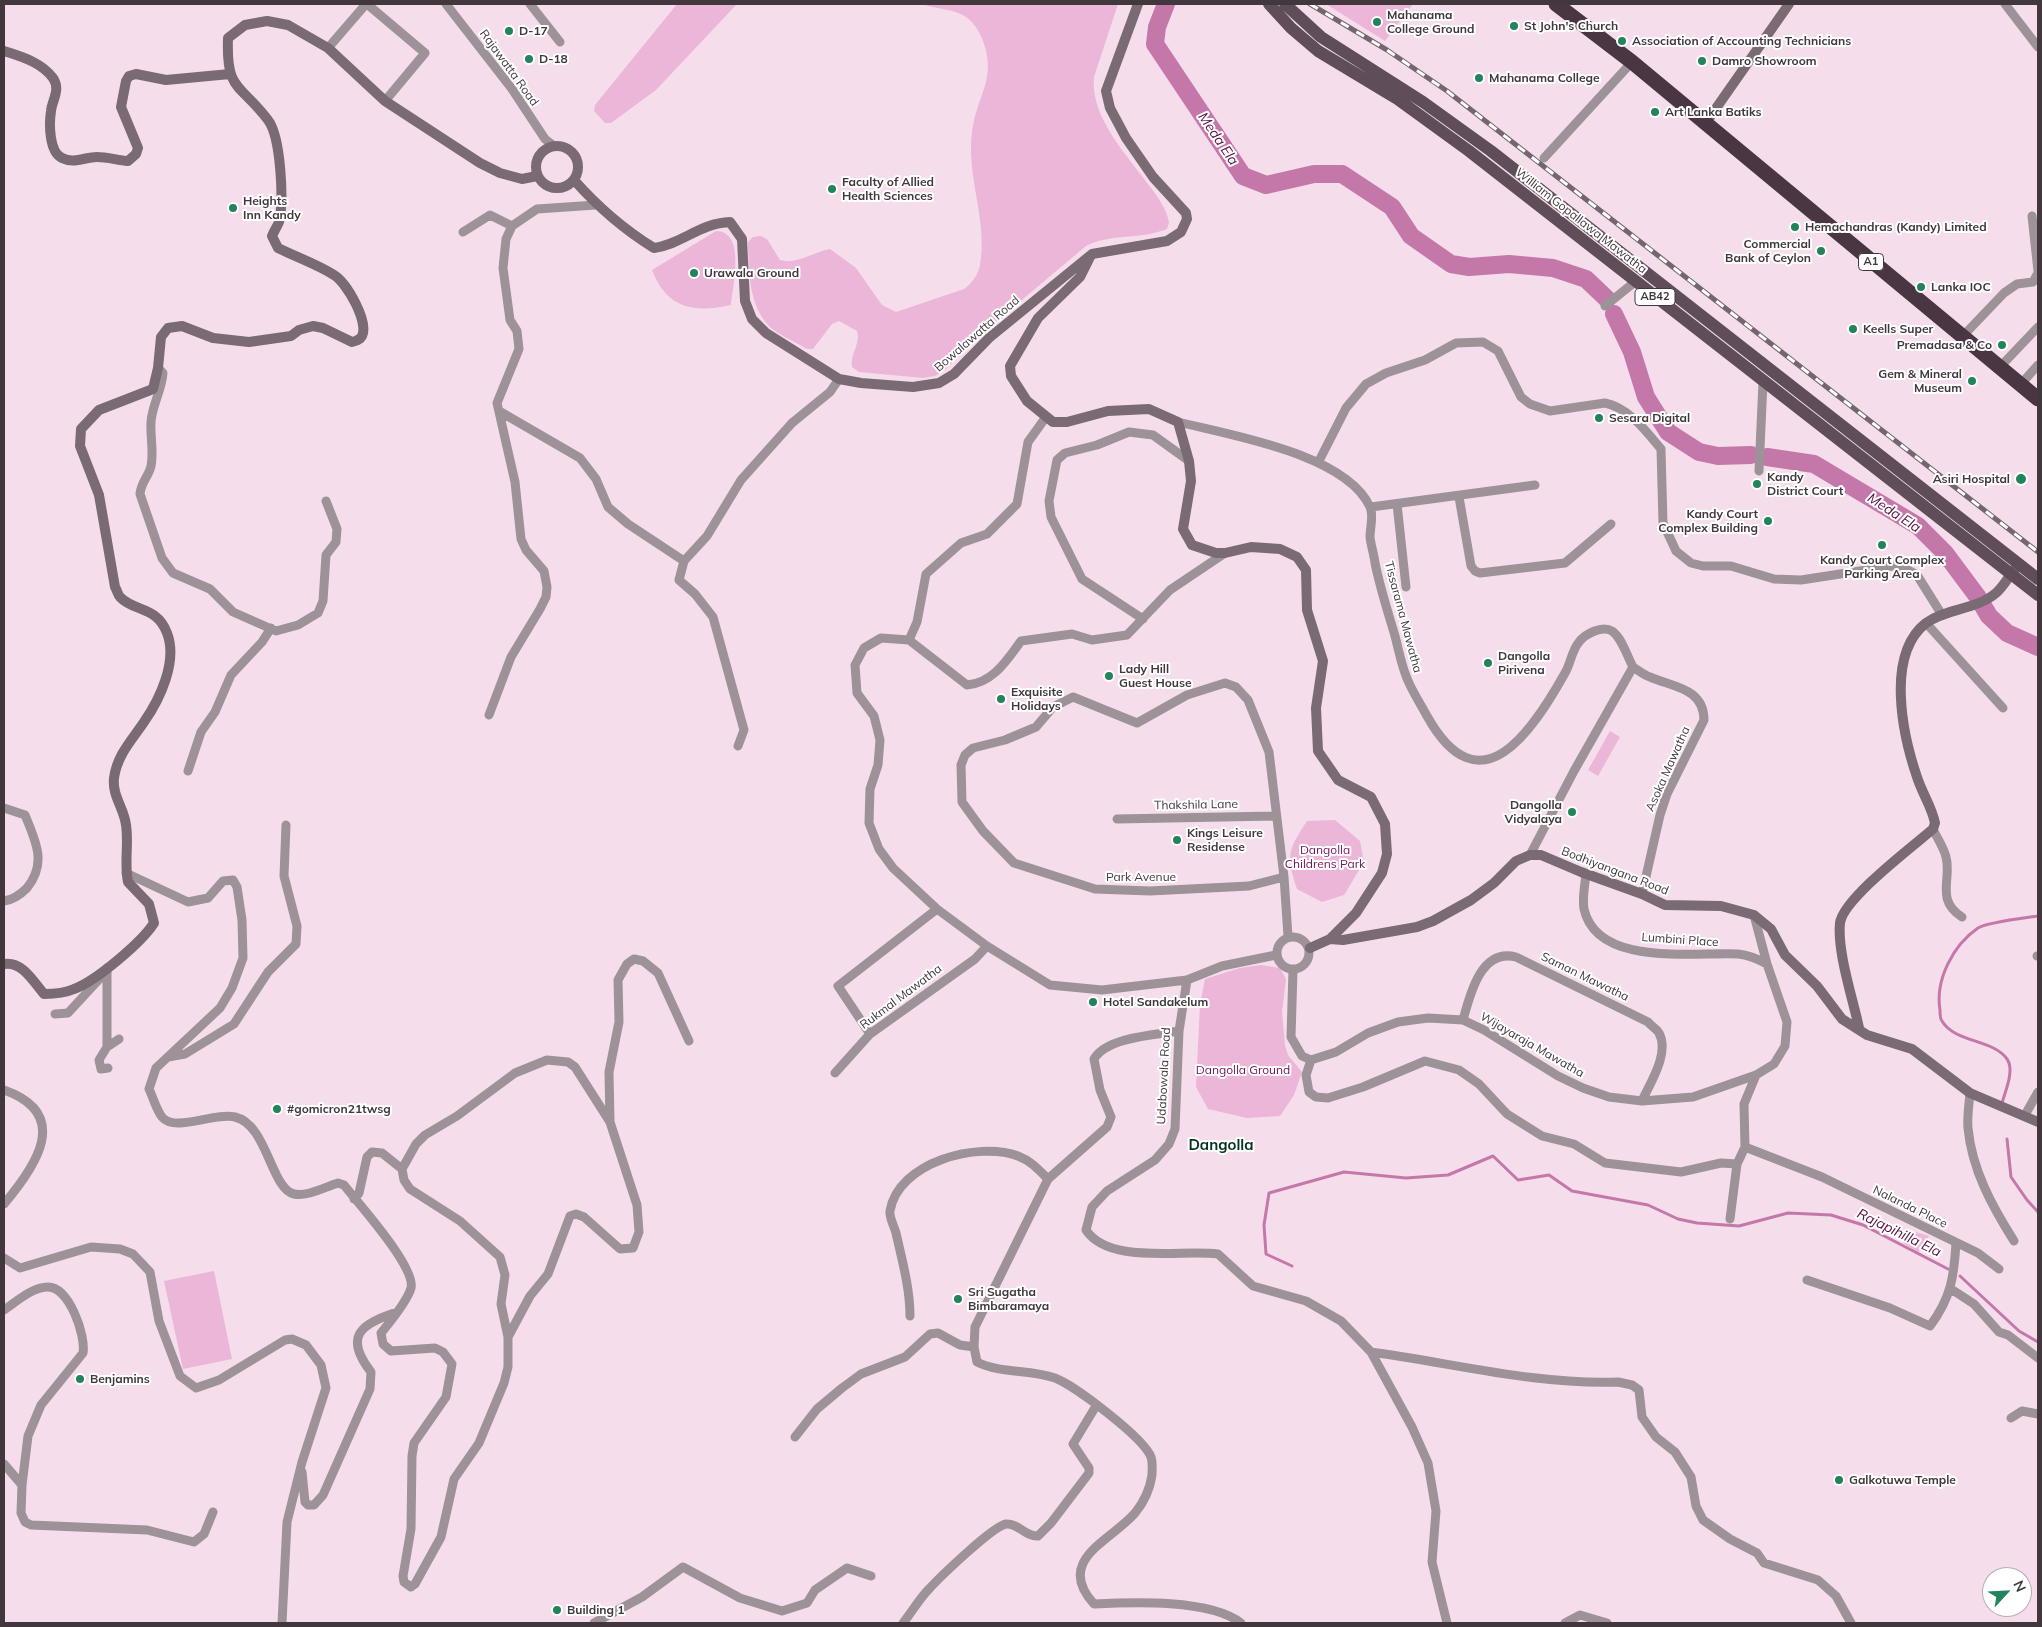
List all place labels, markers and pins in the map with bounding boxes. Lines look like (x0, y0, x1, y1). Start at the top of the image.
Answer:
place label: Mahanama College Ground (1387, 8, 1475, 36)
marker: Mahanama College Ground (1371, 16, 1383, 28)
place label: St John's Church (1524, 19, 1618, 33)
marker: St John's Church (1508, 20, 1520, 32)
place label: D-17 (519, 24, 548, 38)
marker: D-17 (503, 25, 515, 37)
place label: Association of Accounting Technicians (1632, 34, 1851, 48)
marker: Association of Accounting Technicians (1616, 35, 1628, 47)
place label: D-18 (539, 52, 568, 66)
marker: D-18 (523, 53, 535, 65)
place label: Damro Showroom (1712, 54, 1817, 68)
marker: Damro Showroom (1696, 55, 1708, 67)
place label: Mahanama College (1489, 71, 1600, 85)
marker: Mahanama College (1473, 72, 1485, 84)
place label: Art Lanka Batiks (1665, 105, 1762, 119)
marker: Art Lanka Batiks (1649, 106, 1661, 118)
place label: Faculty of Allied Health Sciences (842, 175, 934, 203)
marker: Faculty of Allied Health Sciences (826, 183, 838, 195)
place label: Heights Inn Kandy (243, 194, 301, 222)
marker: Heights Inn Kandy (227, 202, 239, 214)
place label: Hemachandras (Kandy) Limited (1805, 220, 1987, 234)
marker: Hemachandras (Kandy) Limited (1789, 221, 1801, 233)
place label: Commercial Bank of Ceylon (1725, 237, 1811, 265)
marker: Commercial Bank of Ceylon (1815, 245, 1827, 257)
place label: Urawala Ground (704, 266, 799, 280)
marker: Urawala Ground (688, 267, 700, 279)
place label: Lanka IOC (1931, 280, 1991, 294)
marker: Lanka IOC (1915, 281, 1927, 293)
place label: Keells Super (1863, 322, 1933, 336)
marker: Keells Super (1847, 323, 1859, 335)
place label: Premadasa & Co (1897, 338, 1992, 352)
marker: Premadasa & Co (1996, 339, 2008, 351)
place label: Gem & Mineral Museum (1878, 367, 1962, 395)
marker: Gem & Mineral Museum (1966, 375, 1978, 387)
place label: Sesara Digital (1609, 411, 1690, 425)
marker: Sesara Digital (1593, 412, 1605, 424)
place label: Kandy District Court (1767, 470, 1843, 498)
place label: Asiri Hospital (1933, 472, 2010, 486)
marker: Asiri Hospital (2014, 472, 2028, 486)
marker: Kandy District Court (1751, 478, 1763, 490)
place label: Kandy Court Complex Building (1658, 507, 1758, 535)
marker: Kandy Court Complex Building (1762, 515, 1774, 527)
marker: Kandy Court Complex Parking Area (1876, 539, 1888, 551)
place label: Kandy Court Complex Parking Area (1820, 553, 1944, 581)
place label: Dangolla Pirivena (1498, 649, 1550, 677)
marker: Dangolla Pirivena (1482, 657, 1494, 669)
place label: Lady Hill Guest House (1119, 662, 1192, 690)
marker: Lady Hill Guest House (1103, 670, 1115, 682)
place label: Exquisite Holidays (1011, 685, 1063, 713)
marker: Exquisite Holidays (995, 693, 1007, 705)
place label: Dangolla Vidyalaya (1505, 798, 1562, 826)
marker: Dangolla Vidyalaya (1566, 806, 1578, 818)
place label: Kings Leisure Residense (1187, 826, 1263, 854)
marker: Kings Leisure Residense (1171, 834, 1183, 846)
place label: Hotel Sandakelum (1103, 995, 1208, 1009)
marker: Hotel Sandakelum (1087, 996, 1099, 1008)
place label: #gomicron21twsg (287, 1102, 391, 1116)
marker: #gomicron21twsg (271, 1103, 283, 1115)
place label: Sri Sugatha Bimbaramaya (968, 1285, 1049, 1313)
marker: Sri Sugatha Bimbaramaya (952, 1293, 964, 1305)
place label: Benjamins (90, 1372, 150, 1386)
marker: Benjamins (74, 1373, 86, 1385)
place label: Galkotuwa Temple (1849, 1473, 1956, 1487)
marker: Galkotuwa Temple (1833, 1474, 1845, 1486)
place label: Building 1 (567, 1603, 624, 1617)
marker: Building 1 (551, 1604, 563, 1616)

